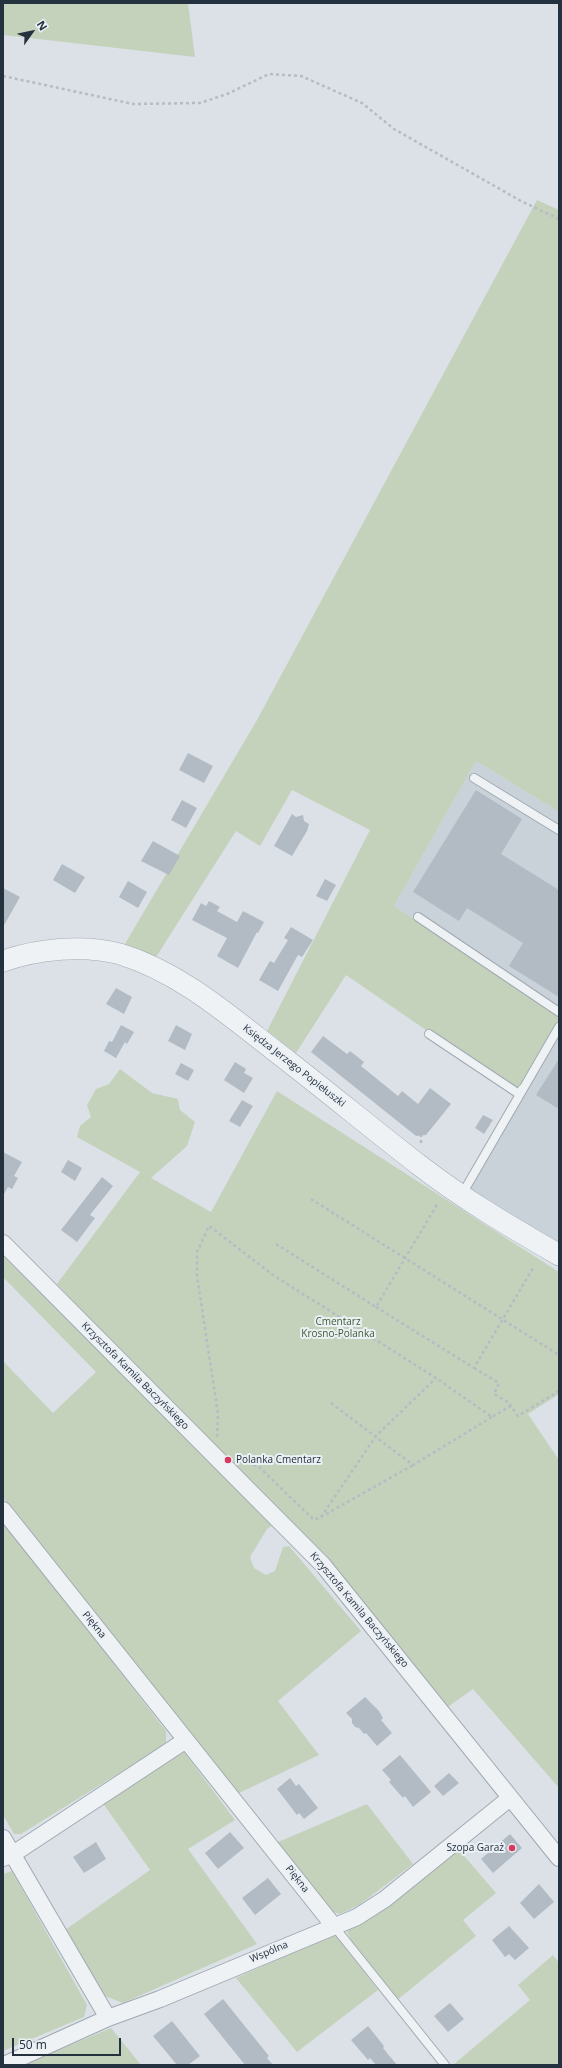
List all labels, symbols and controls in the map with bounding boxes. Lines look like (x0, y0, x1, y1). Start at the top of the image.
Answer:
north arrow (12, 12, 52, 52)
text: N (34, 17, 51, 33)
street label: Księdza Jerzego Popiełuszki (240, 1022, 348, 1110)
park label: Cmentarz Krosno-Polanka (301, 1316, 375, 1340)
street label: Krzysztofa Kamila Baczyńskiego (79, 1320, 191, 1432)
place label: Polanka Cmentarz (236, 1454, 321, 1466)
marker: Polanka Cmentarz (223, 1455, 233, 1465)
street label: Krzysztofa Kamila Baczyńskiego (307, 1550, 411, 1670)
street label: Piękna (80, 1609, 108, 1641)
place label: Szopa Garaż (446, 1842, 504, 1854)
marker: Szopa Garaż (507, 1843, 517, 1853)
street label: Piękna (283, 1863, 311, 1895)
street label: Wspólna (248, 1939, 290, 1965)
scale bar (14, 2030, 123, 2056)
text: 50 m (19, 2036, 47, 2053)

